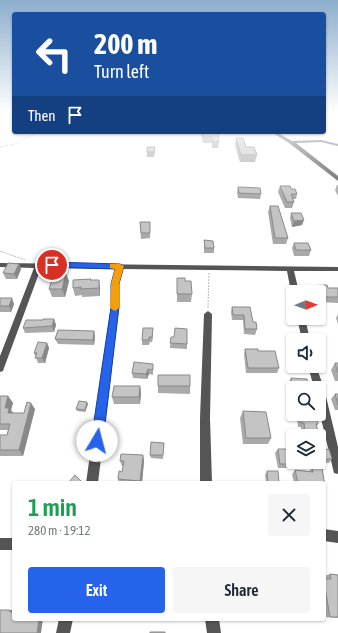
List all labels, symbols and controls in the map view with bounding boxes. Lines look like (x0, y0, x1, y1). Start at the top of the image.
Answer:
icon: left (28, 28, 80, 80)
text: 200 m (94, 28, 157, 60)
text: Turn left (94, 61, 149, 82)
icon: arrive (64, 104, 86, 126)
text: Then (28, 107, 56, 124)
pin (35, 248, 69, 282)
icon: arrive (41, 254, 63, 276)
north arrow (286, 285, 326, 325)
map controls (286, 285, 326, 469)
button: sound (286, 333, 326, 373)
button: search (286, 381, 326, 421)
position arrow (76, 420, 118, 462)
button: layers (286, 429, 326, 469)
text: 1 min (28, 494, 77, 521)
button: close (268, 494, 310, 536)
text: 280 m · 19:12 (28, 523, 91, 538)
button: Exit (28, 567, 165, 613)
button: Share (173, 567, 310, 613)

